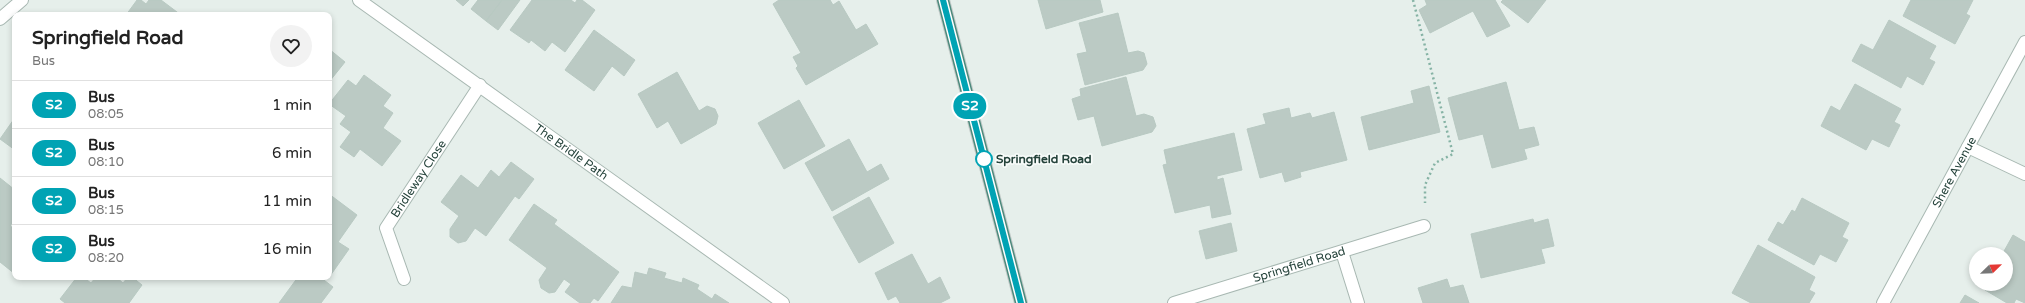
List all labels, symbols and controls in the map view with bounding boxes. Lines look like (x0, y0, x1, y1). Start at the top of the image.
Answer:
button: heart (270, 25, 312, 67)
text: Springfield Road (32, 27, 183, 49)
text: Bus (32, 53, 55, 69)
text: Bus (88, 88, 115, 106)
line badge: S2 (952, 93, 988, 119)
text: S2 (45, 96, 63, 113)
text: 1 min (272, 96, 312, 114)
text: S2 (961, 97, 979, 114)
text: 08:05 (88, 106, 124, 122)
street label: The Bridle Path (532, 121, 611, 183)
street label: Shere Avenue (1929, 134, 1979, 210)
text: Bus (88, 136, 115, 154)
street label: Bridleway Close (388, 137, 449, 220)
text: S2 (45, 144, 63, 161)
text: 6 min (272, 144, 312, 162)
marker: Springfield Road (975, 150, 993, 168)
place label: Springfield Road (996, 152, 1092, 167)
text: 08:10 (88, 154, 124, 170)
text: Bus (88, 184, 115, 202)
text: S2 (45, 192, 63, 209)
text: 11 min (263, 192, 312, 210)
text: 08:15 (88, 202, 124, 218)
text: Bus (88, 232, 115, 250)
text: S2 (45, 240, 63, 257)
text: 16 min (263, 240, 312, 258)
street label: Springfield Road (1251, 244, 1347, 285)
north arrow (1969, 247, 2013, 291)
map controls (1969, 247, 2013, 291)
text: 08:20 (88, 250, 124, 266)

